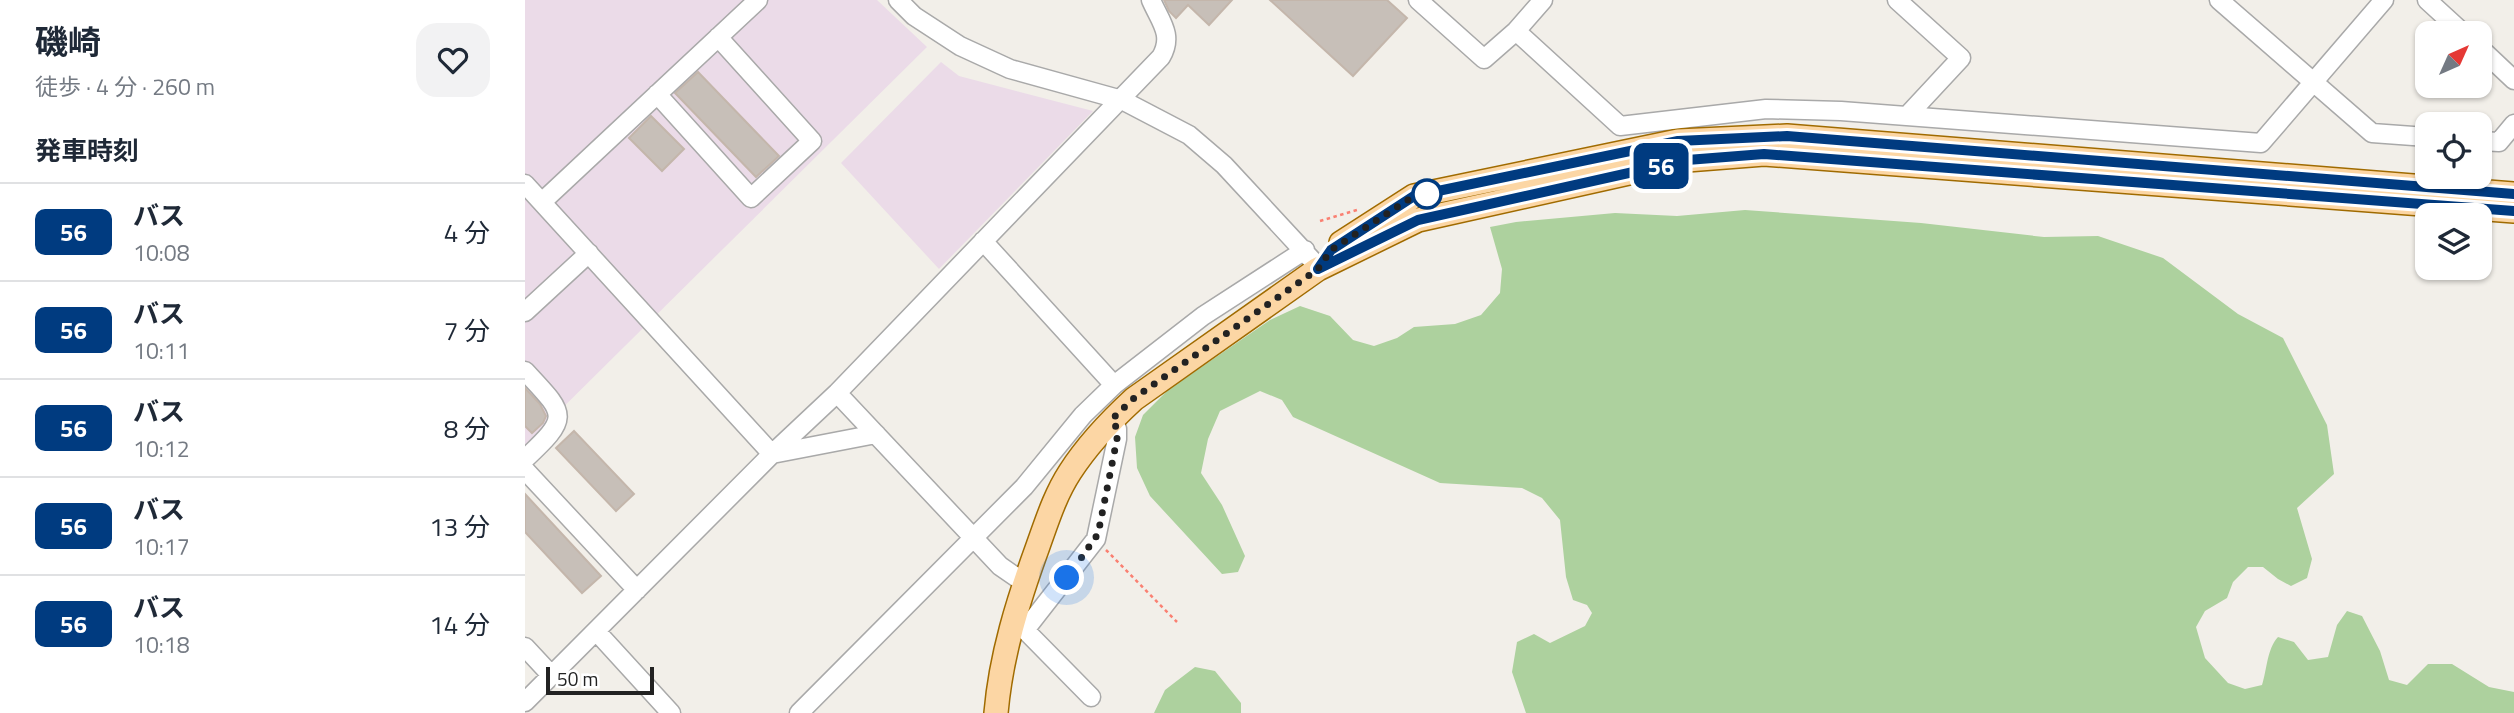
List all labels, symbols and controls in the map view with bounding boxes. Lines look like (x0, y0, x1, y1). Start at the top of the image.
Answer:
text: 磯崎 (35, 17, 101, 67)
north arrow (2415, 21, 2492, 98)
map controls (2415, 21, 2492, 280)
button: heart (416, 23, 490, 97)
text: 徒歩 · 4 分 · 260 m (35, 69, 215, 104)
button: locate (2415, 112, 2492, 189)
text: 発車時刻 (35, 131, 139, 170)
line badge: 56 (1629, 143, 1693, 189)
text: 56 (1648, 148, 1674, 184)
unlabelled marker (1412, 179, 1442, 209)
text: バス (133, 196, 185, 235)
button: layers (2415, 203, 2492, 280)
text: 4 分 (444, 213, 490, 252)
text: 56 (60, 214, 87, 250)
text: 10:08 (133, 235, 190, 270)
text: バス (133, 294, 185, 333)
text: 7 分 (444, 311, 490, 350)
text: 56 (60, 312, 87, 348)
text: 10:11 (133, 333, 190, 368)
text: バス (133, 392, 185, 431)
text: 8 分 (444, 409, 490, 448)
text: 56 (60, 410, 87, 446)
text: 10:12 (133, 431, 190, 466)
text: バス (133, 490, 185, 529)
text: 13 分 (429, 507, 490, 546)
text: 56 (60, 508, 87, 544)
text: 10:17 (133, 529, 190, 564)
your location (1049, 560, 1084, 595)
text: バス (133, 588, 185, 627)
text: 14 分 (429, 605, 490, 644)
text: 56 (60, 606, 87, 642)
text: 10:18 (133, 627, 190, 662)
scale bar (546, 664, 655, 696)
text: 50 m (557, 664, 598, 693)

